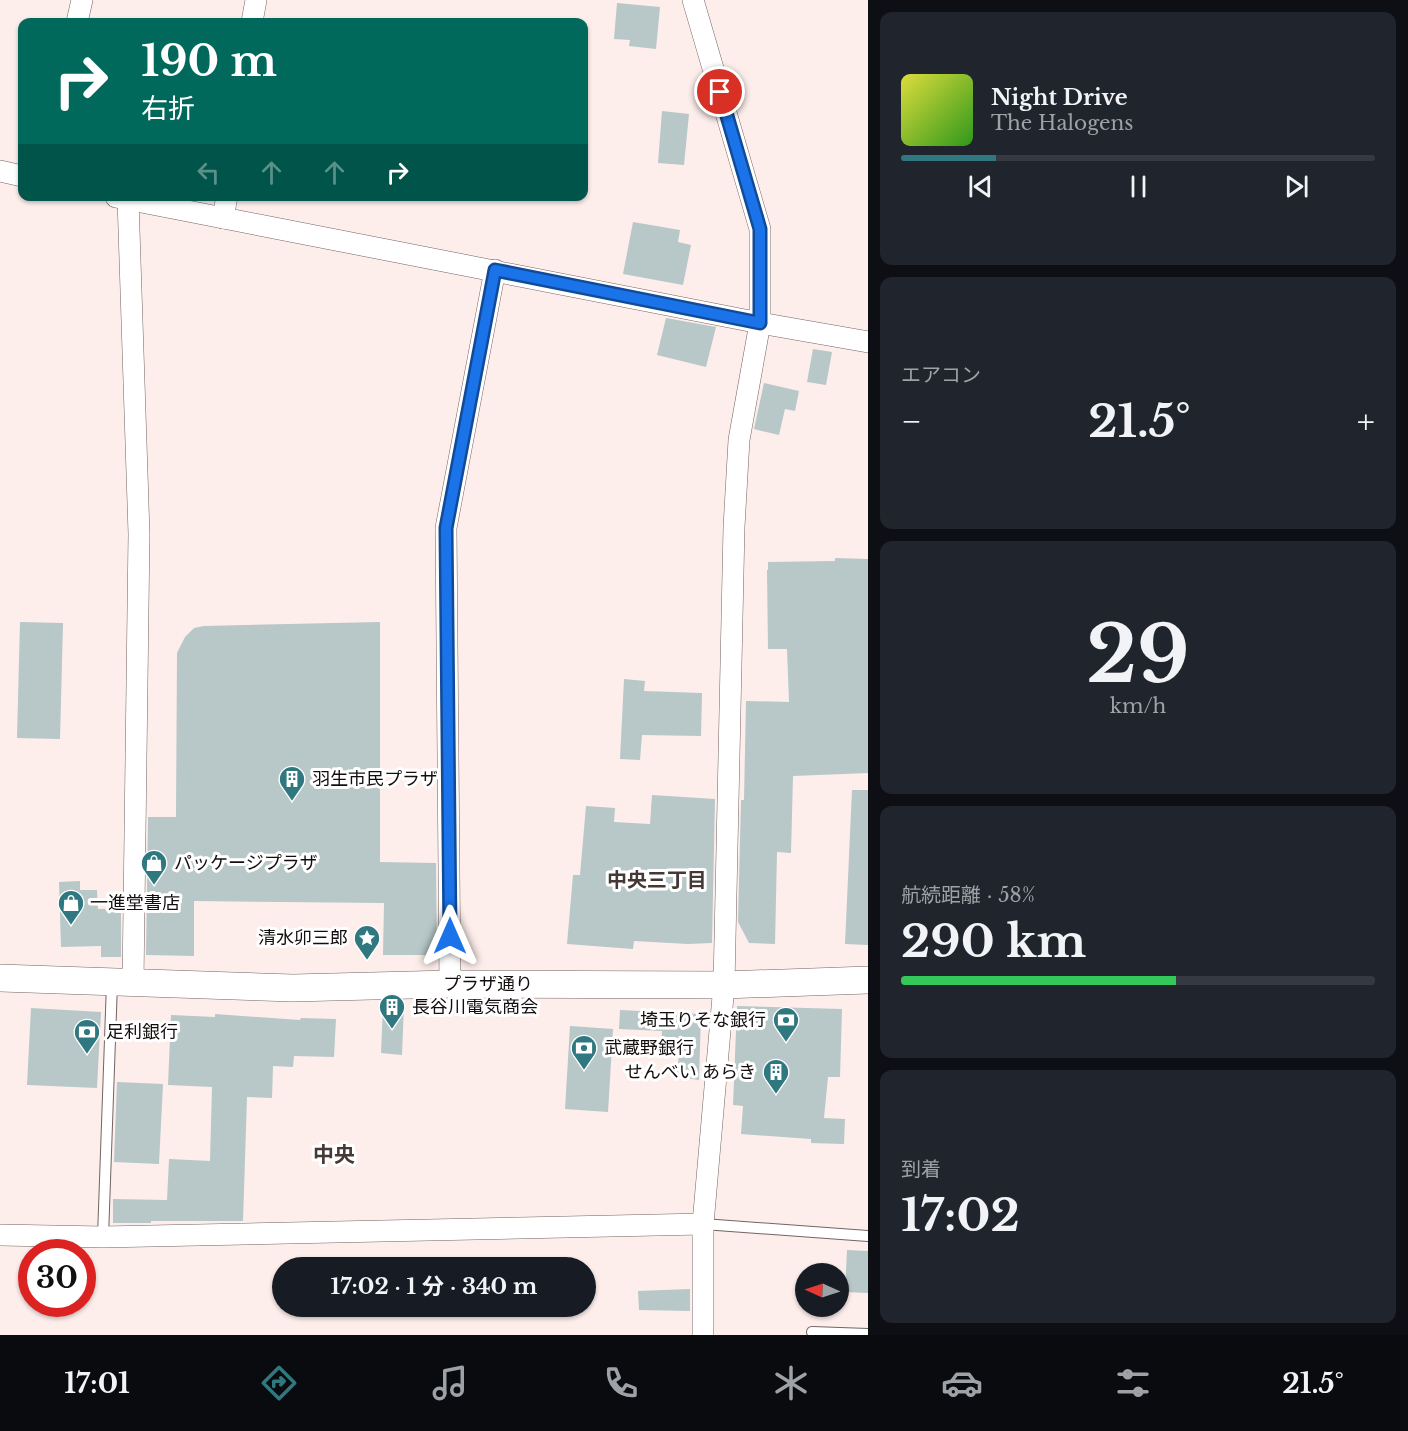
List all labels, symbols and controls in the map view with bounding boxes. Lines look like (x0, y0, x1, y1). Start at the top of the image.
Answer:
text: 190 m (141, 35, 277, 87)
icon: right (42, 42, 120, 120)
pin (694, 66, 745, 117)
icon: arrive (703, 75, 736, 108)
text: Night Drive (991, 84, 1128, 111)
text: 右折 (141, 92, 195, 125)
text: The Halogens (991, 111, 1133, 135)
icon: left (192, 156, 225, 189)
icon: ahead (255, 156, 288, 189)
icon: ahead (318, 156, 351, 189)
icon: right (381, 156, 414, 189)
icon: previous (964, 170, 997, 203)
icon: pause (1122, 170, 1155, 203)
icon: next (1280, 170, 1313, 203)
text: エアコン (901, 363, 981, 387)
text: 21.5° (1088, 393, 1191, 449)
text: − (901, 401, 922, 442)
text: + (1357, 401, 1375, 442)
text: 29 (1086, 606, 1190, 703)
text: km/h (1110, 694, 1166, 718)
building icon: 羽生市民プラザ (277, 764, 307, 802)
place label: 羽生市民プラザ (312, 768, 438, 790)
shop icon: パッケージプラザ (139, 848, 169, 886)
place label: パッケージプラザ (174, 852, 318, 874)
district label: 中央三丁目 (607, 868, 707, 892)
text: 航続距離 · 58% (901, 883, 1035, 907)
shop icon: 一進堂書店 (56, 888, 86, 926)
place label: 一進堂書店 (90, 892, 180, 914)
position arrow (418, 904, 482, 968)
text: 290 km (901, 913, 1086, 969)
place icon: 清水卯三郎 (352, 923, 382, 961)
place label: 清水卯三郎 (258, 927, 348, 949)
street label: プラザ通り (443, 973, 533, 995)
building icon: 長谷川電気商会 (377, 992, 407, 1030)
place label: 長谷川電気商会 (412, 996, 538, 1018)
bank icon: 埼玉りそな銀行 (771, 1005, 801, 1043)
place label: 埼玉りそな銀行 (640, 1009, 766, 1031)
bank icon: 足利銀行 (72, 1017, 102, 1055)
place label: 足利銀行 (106, 1021, 178, 1043)
bank icon: 武蔵野銀行 (569, 1033, 599, 1071)
place label: 武蔵野銀行 (604, 1037, 694, 1059)
building icon: せんべい あらき (761, 1057, 791, 1095)
place label: せんべい あらき (625, 1061, 756, 1083)
district label: 中央 (313, 1142, 355, 1168)
text: 到着 (901, 1157, 941, 1181)
text: 17:02 (901, 1187, 1020, 1243)
speed limit sign: 30 (18, 1239, 96, 1317)
north arrow (795, 1263, 849, 1317)
map controls (795, 1263, 849, 1317)
text: 17:02 · 1 分 · 340 m (331, 1273, 537, 1300)
icon: directions (258, 1362, 300, 1404)
icon: music (429, 1362, 471, 1404)
icon: phone (600, 1362, 642, 1404)
icon: climate (770, 1362, 812, 1404)
icon: car (941, 1362, 983, 1404)
icon: filters (1112, 1362, 1154, 1404)
text: 17:01 (64, 1367, 130, 1400)
text: 21.5° (1282, 1367, 1344, 1400)

